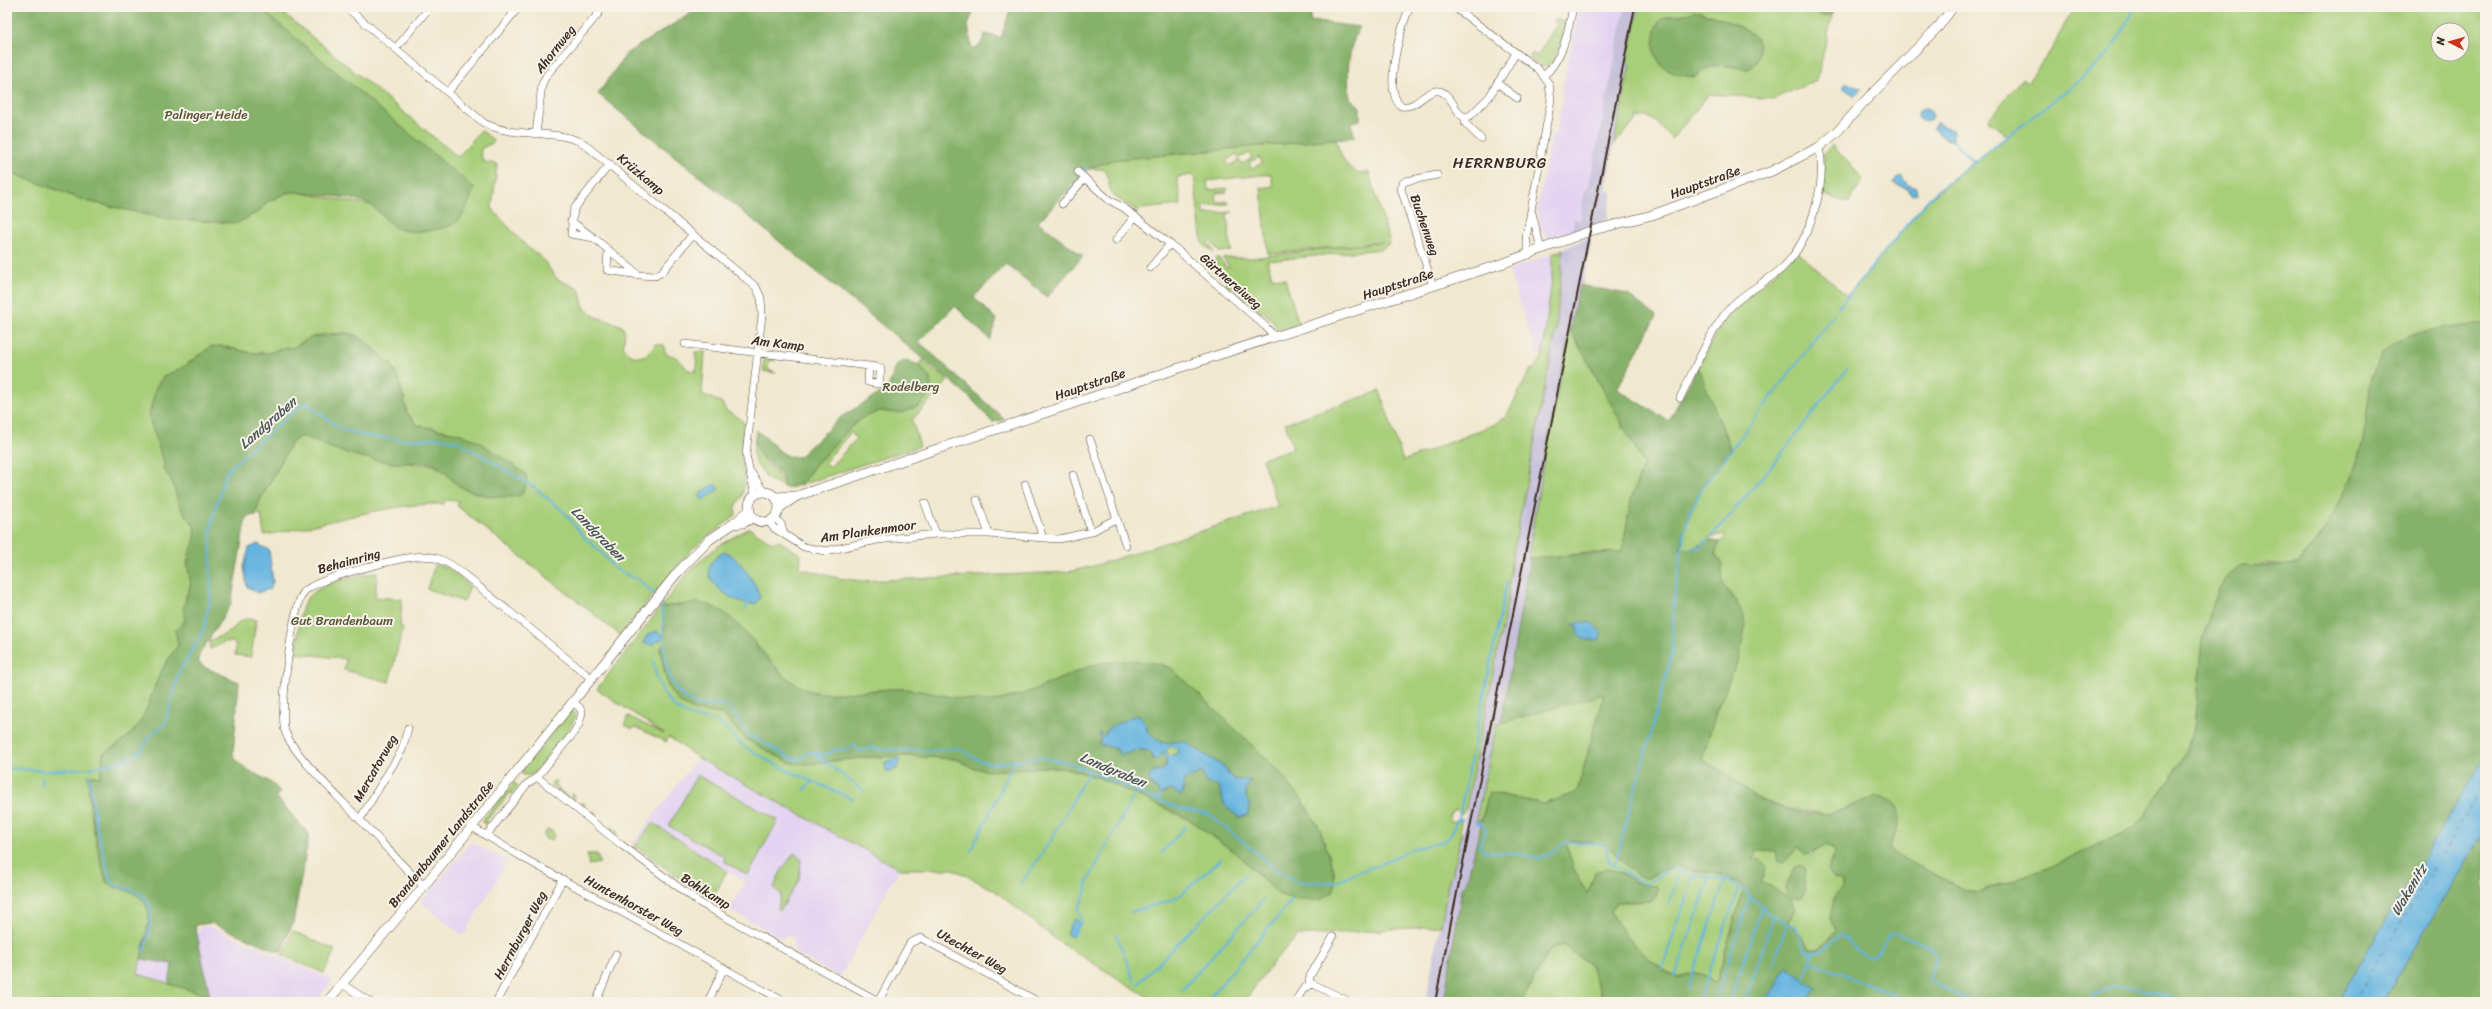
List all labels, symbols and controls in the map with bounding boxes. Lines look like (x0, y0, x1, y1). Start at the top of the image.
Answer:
street label: Ahornweg (528, 19, 582, 79)
north arrow (2430, 22, 2470, 62)
text: N (2431, 36, 2450, 47)
park label: Palinger Heide (165, 103, 247, 126)
street label: Krüzkamp (612, 147, 670, 201)
district label: HERRNBURG (1453, 150, 1547, 176)
street label: Hauptstraße (1666, 158, 1744, 205)
street label: Buchenweg (1404, 191, 1446, 259)
street label: Gärtnereiweg (1194, 247, 1268, 315)
street label: Hauptstraße (1359, 262, 1437, 306)
street label: Am Kamp (749, 328, 806, 358)
street label: Hauptstraße (1051, 361, 1129, 407)
park label: Rodelberg (883, 375, 940, 398)
water label: Landgraben (233, 390, 304, 455)
water label: Landgraben (565, 500, 632, 569)
street label: Am Plankenmoor (818, 513, 918, 549)
street label: Behaimring (315, 541, 383, 580)
park label: Gut Brandenbaum (291, 609, 393, 632)
street label: Mercatorweg (346, 729, 404, 806)
water label: Landgraben (1076, 745, 1151, 796)
street label: Brandenbaumer Landstraße (382, 775, 500, 913)
water label: Wakenitz (2384, 857, 2435, 921)
street label: Bohlkamp (676, 867, 736, 916)
street label: Huntenhorster Weg (580, 868, 688, 942)
street label: Herrnburger Weg (487, 886, 553, 984)
street label: Utechter Weg (932, 922, 1012, 980)

